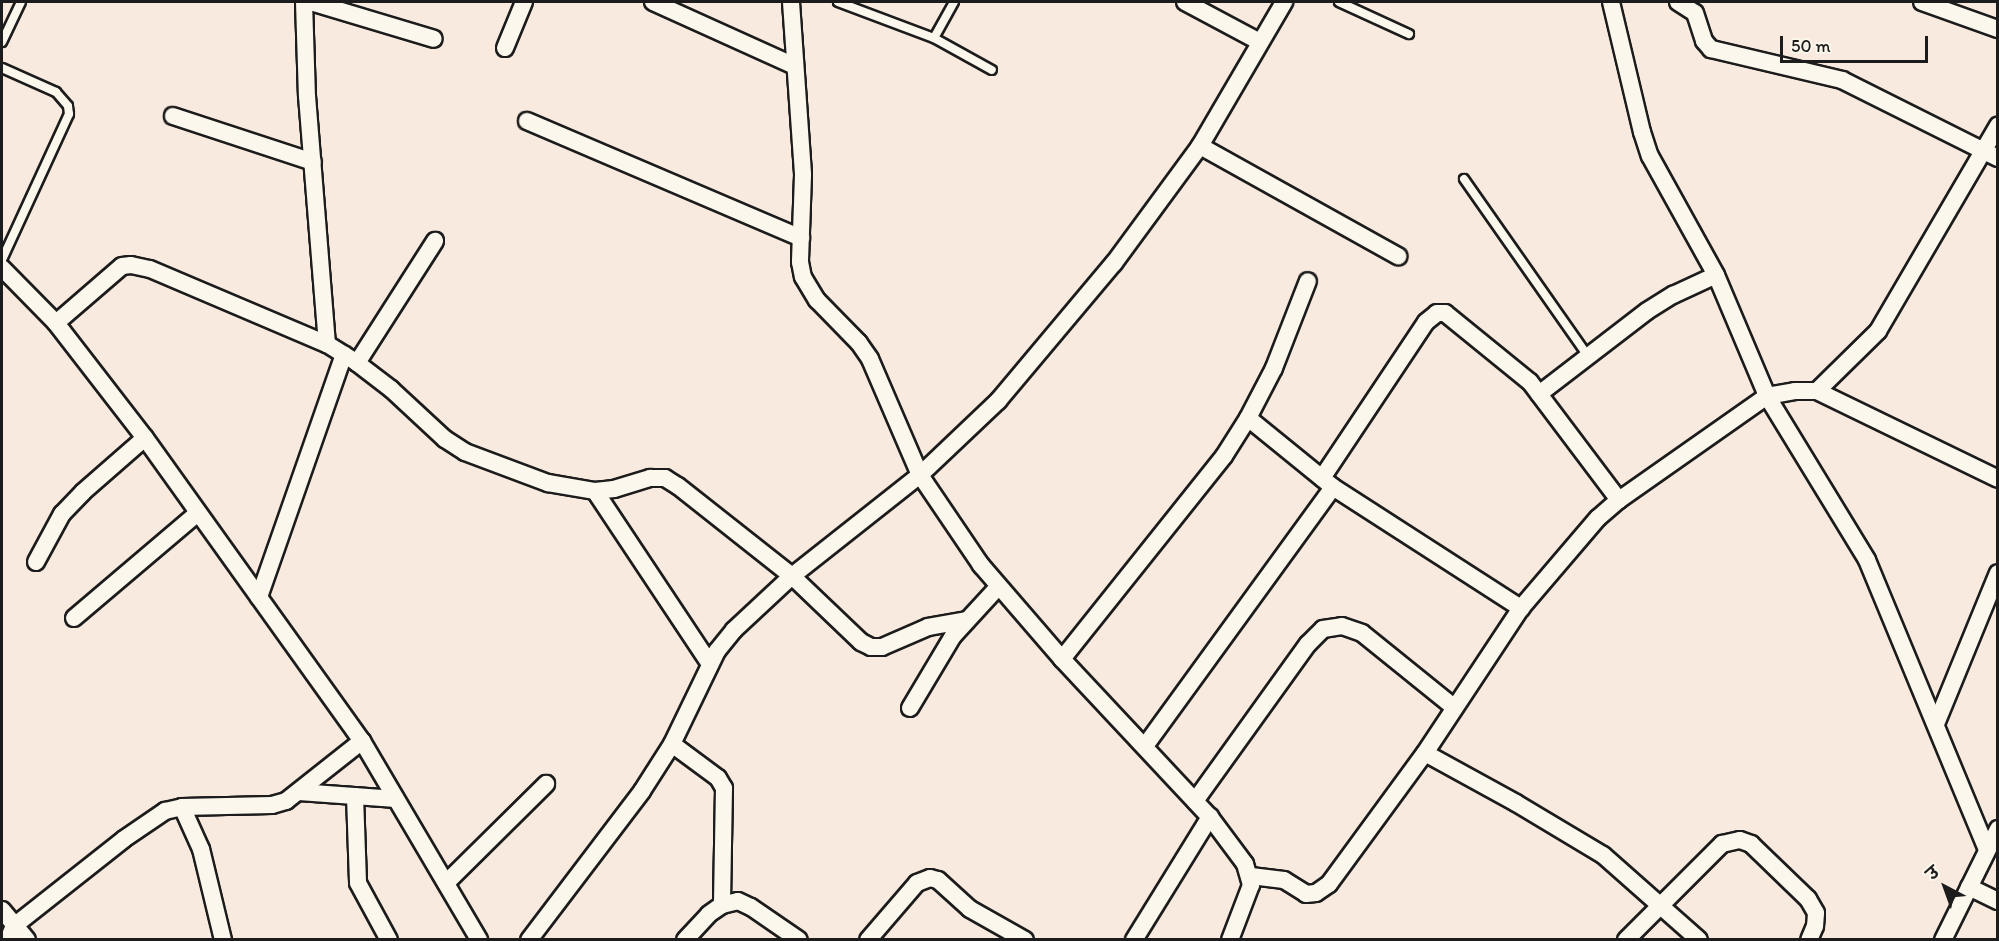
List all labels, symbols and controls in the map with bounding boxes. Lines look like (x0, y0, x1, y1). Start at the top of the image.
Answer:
scale bar (1783, 24, 1932, 62)
text: 50 m (1791, 35, 1831, 57)
north arrow (1915, 857, 1975, 917)
text: उ (1923, 862, 1943, 884)

